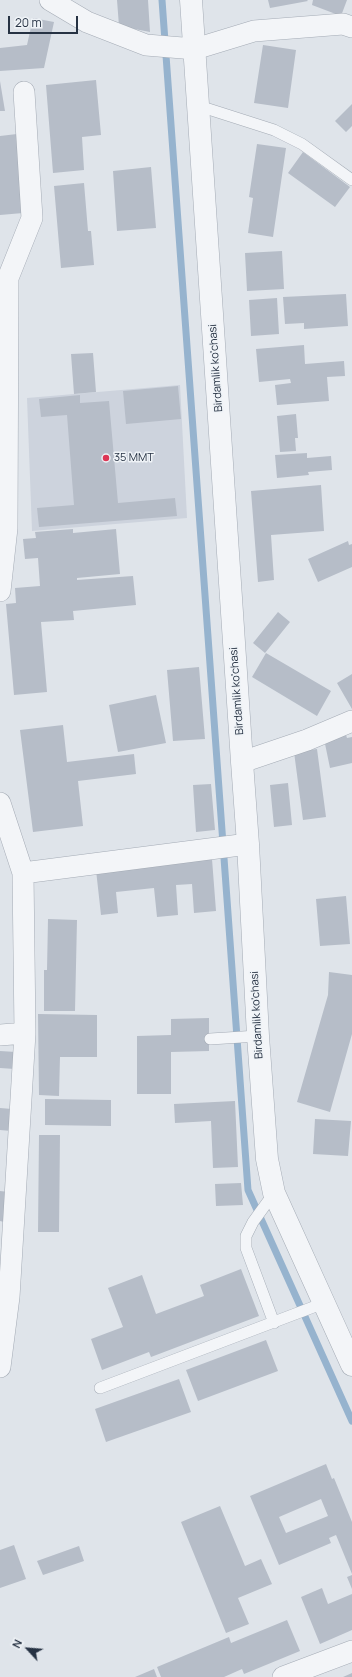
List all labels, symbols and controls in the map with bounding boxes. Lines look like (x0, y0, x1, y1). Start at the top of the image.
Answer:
scale bar (10, 8, 80, 34)
text: 20 m (15, 14, 42, 31)
street label: Birdamlik ko'chasi (206, 324, 226, 412)
place label: 35 MMT (114, 451, 154, 465)
marker: 35 MMT (101, 453, 111, 463)
street label: Birdamlik ko'chasi (227, 647, 247, 735)
street label: Birdamlik ko'chasi (248, 971, 266, 1059)
north arrow (8, 1629, 48, 1669)
text: N (8, 1637, 25, 1650)

